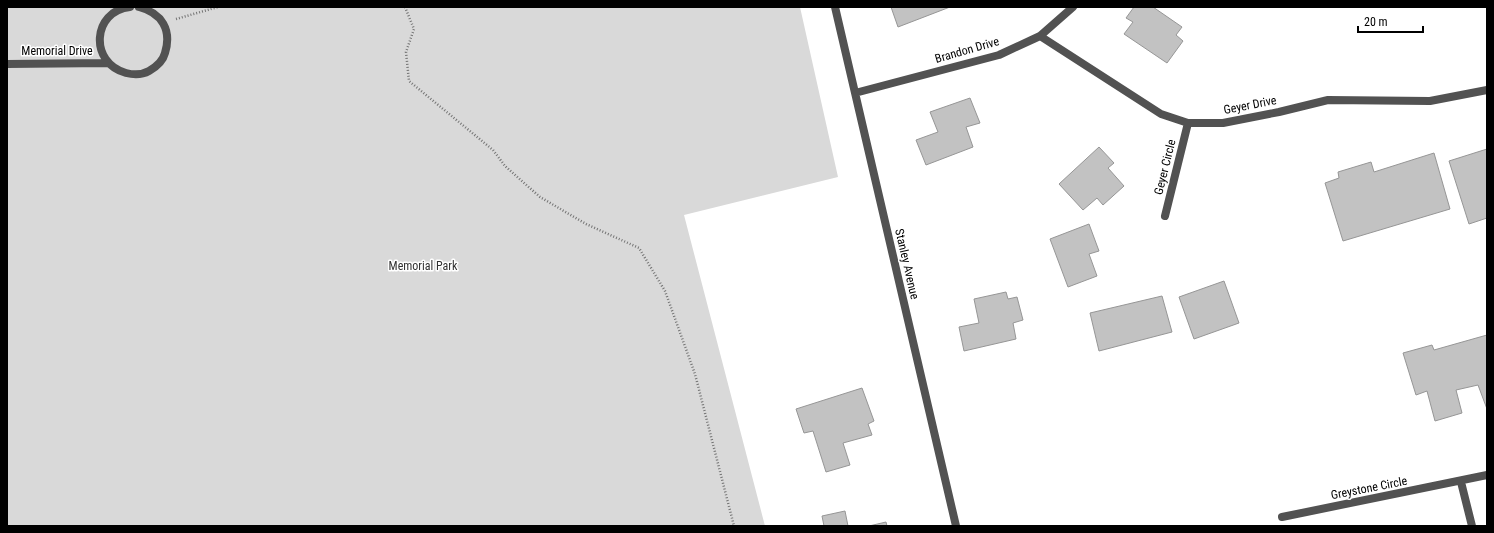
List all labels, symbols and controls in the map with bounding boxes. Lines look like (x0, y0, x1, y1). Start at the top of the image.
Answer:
scale bar (1358, 8, 1423, 34)
text: 20 m (1364, 15, 1388, 29)
street label: Brandon Drive (933, 34, 1001, 66)
street label: Memorial Drive (21, 44, 93, 58)
street label: Geyer Drive (1222, 93, 1278, 117)
street label: Geyer Circle (1151, 137, 1179, 196)
street label: Stanley Avenue (892, 227, 922, 301)
park label: Memorial Park (389, 259, 458, 273)
street label: Greystone Circle (1330, 474, 1409, 502)

